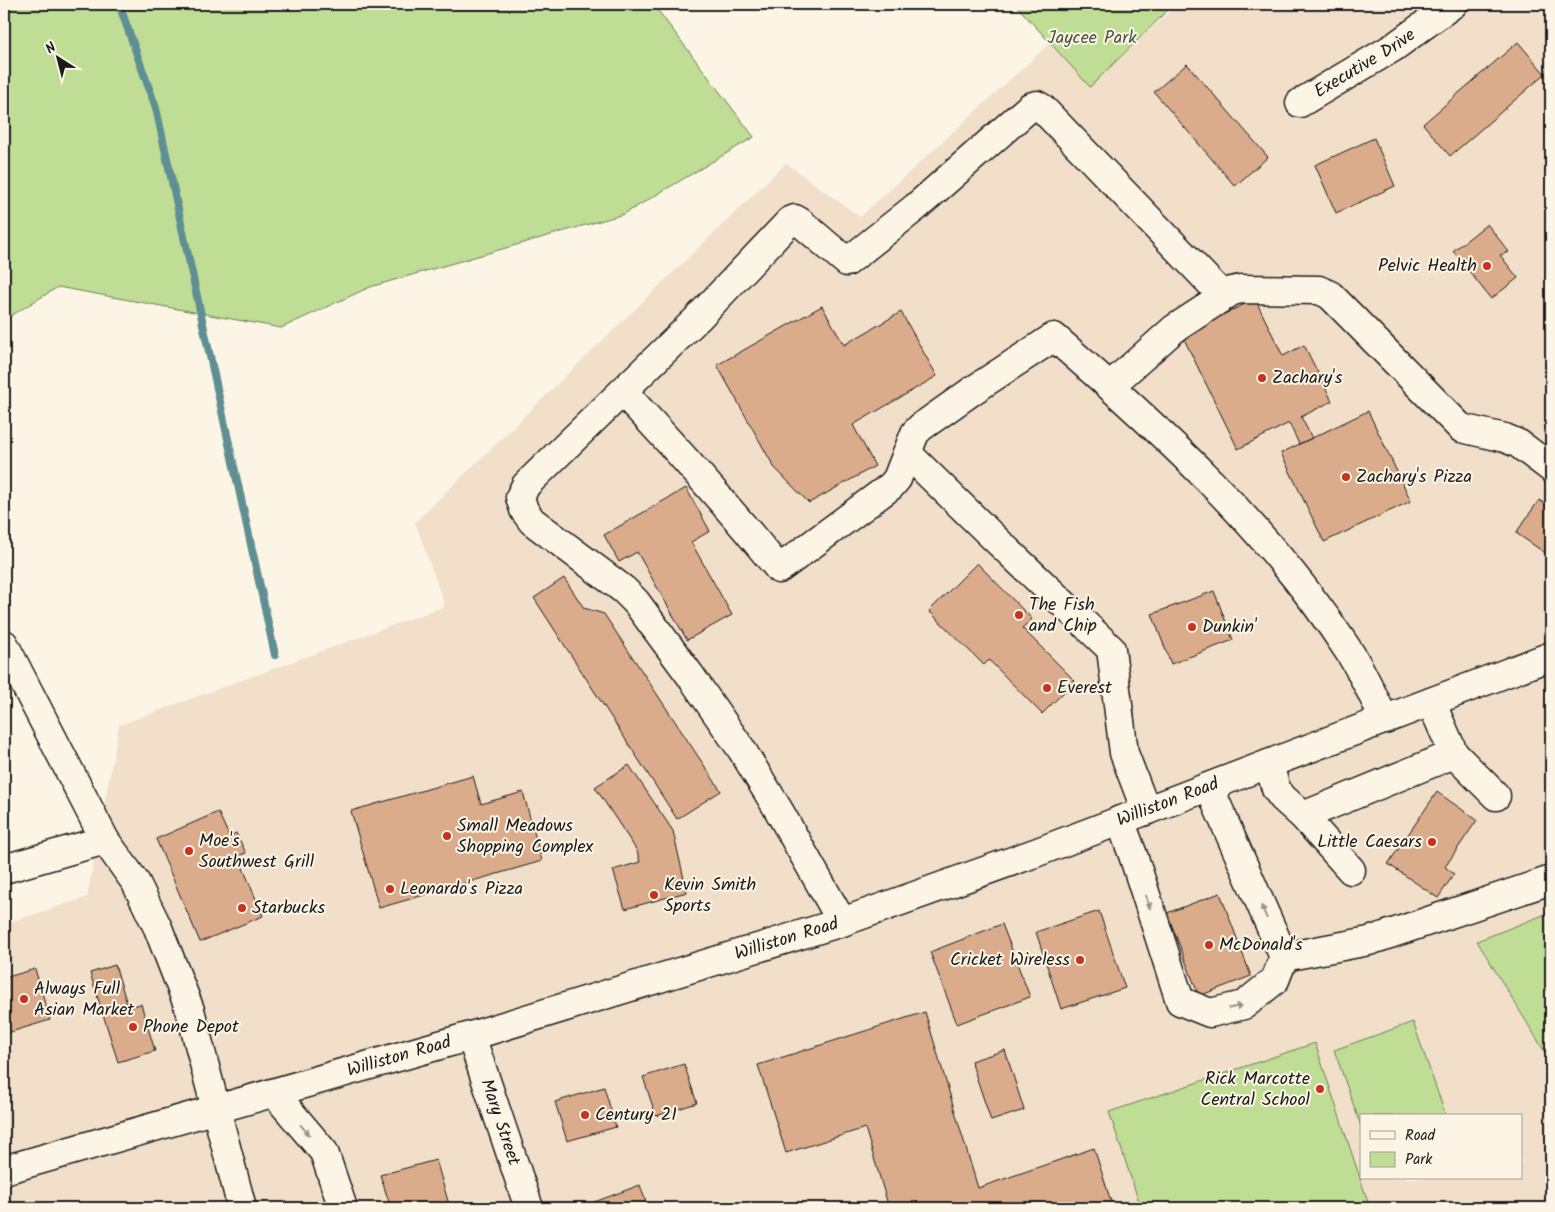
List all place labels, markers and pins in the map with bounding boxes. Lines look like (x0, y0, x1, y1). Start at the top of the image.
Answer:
place label: Pelvic Health (1378, 252, 1477, 281)
marker: Pelvic Health (1481, 260, 1493, 272)
place label: Zachary's (1272, 364, 1343, 393)
marker: Zachary's (1256, 372, 1268, 384)
place label: Zachary's Pizza (1356, 463, 1472, 492)
marker: Zachary's Pizza (1340, 471, 1352, 483)
place label: The Fish and Chip (1029, 591, 1097, 641)
marker: The Fish and Chip (1013, 609, 1025, 621)
place label: Dunkin' (1202, 613, 1257, 642)
marker: Dunkin' (1186, 621, 1198, 633)
place label: Everest (1057, 674, 1113, 703)
marker: Everest (1041, 682, 1053, 694)
place label: Small Meadows Shopping Complex (457, 812, 594, 862)
place label: Moe's Southwest Grill (199, 827, 315, 877)
place label: Little Caesars (1317, 828, 1422, 857)
marker: Small Meadows Shopping Complex (441, 830, 453, 842)
marker: Little Caesars (1426, 836, 1438, 848)
marker: Moe's Southwest Grill (183, 845, 195, 857)
place label: Kevin Smith Sports (664, 871, 756, 921)
place label: Leonardo's Pizza (400, 875, 523, 904)
marker: Leonardo's Pizza (384, 883, 396, 895)
marker: Kevin Smith Sports (648, 889, 660, 901)
place label: Starbucks (252, 894, 325, 923)
marker: Starbucks (236, 902, 248, 914)
place label: McDonald's (1219, 931, 1303, 960)
marker: McDonald's (1203, 939, 1215, 951)
place label: Cricket Wireless (950, 946, 1070, 975)
marker: Cricket Wireless (1074, 954, 1086, 966)
place label: Always Full Asian Market (34, 975, 135, 1025)
marker: Always Full Asian Market (18, 993, 30, 1005)
place label: Phone Depot (143, 1013, 240, 1042)
marker: Phone Depot (127, 1021, 139, 1033)
place label: Rick Marcotte Central School (1201, 1065, 1311, 1115)
marker: Rick Marcotte Central School (1314, 1083, 1326, 1095)
place label: Century 21 (595, 1101, 677, 1130)
marker: Century 21 (579, 1109, 591, 1121)

